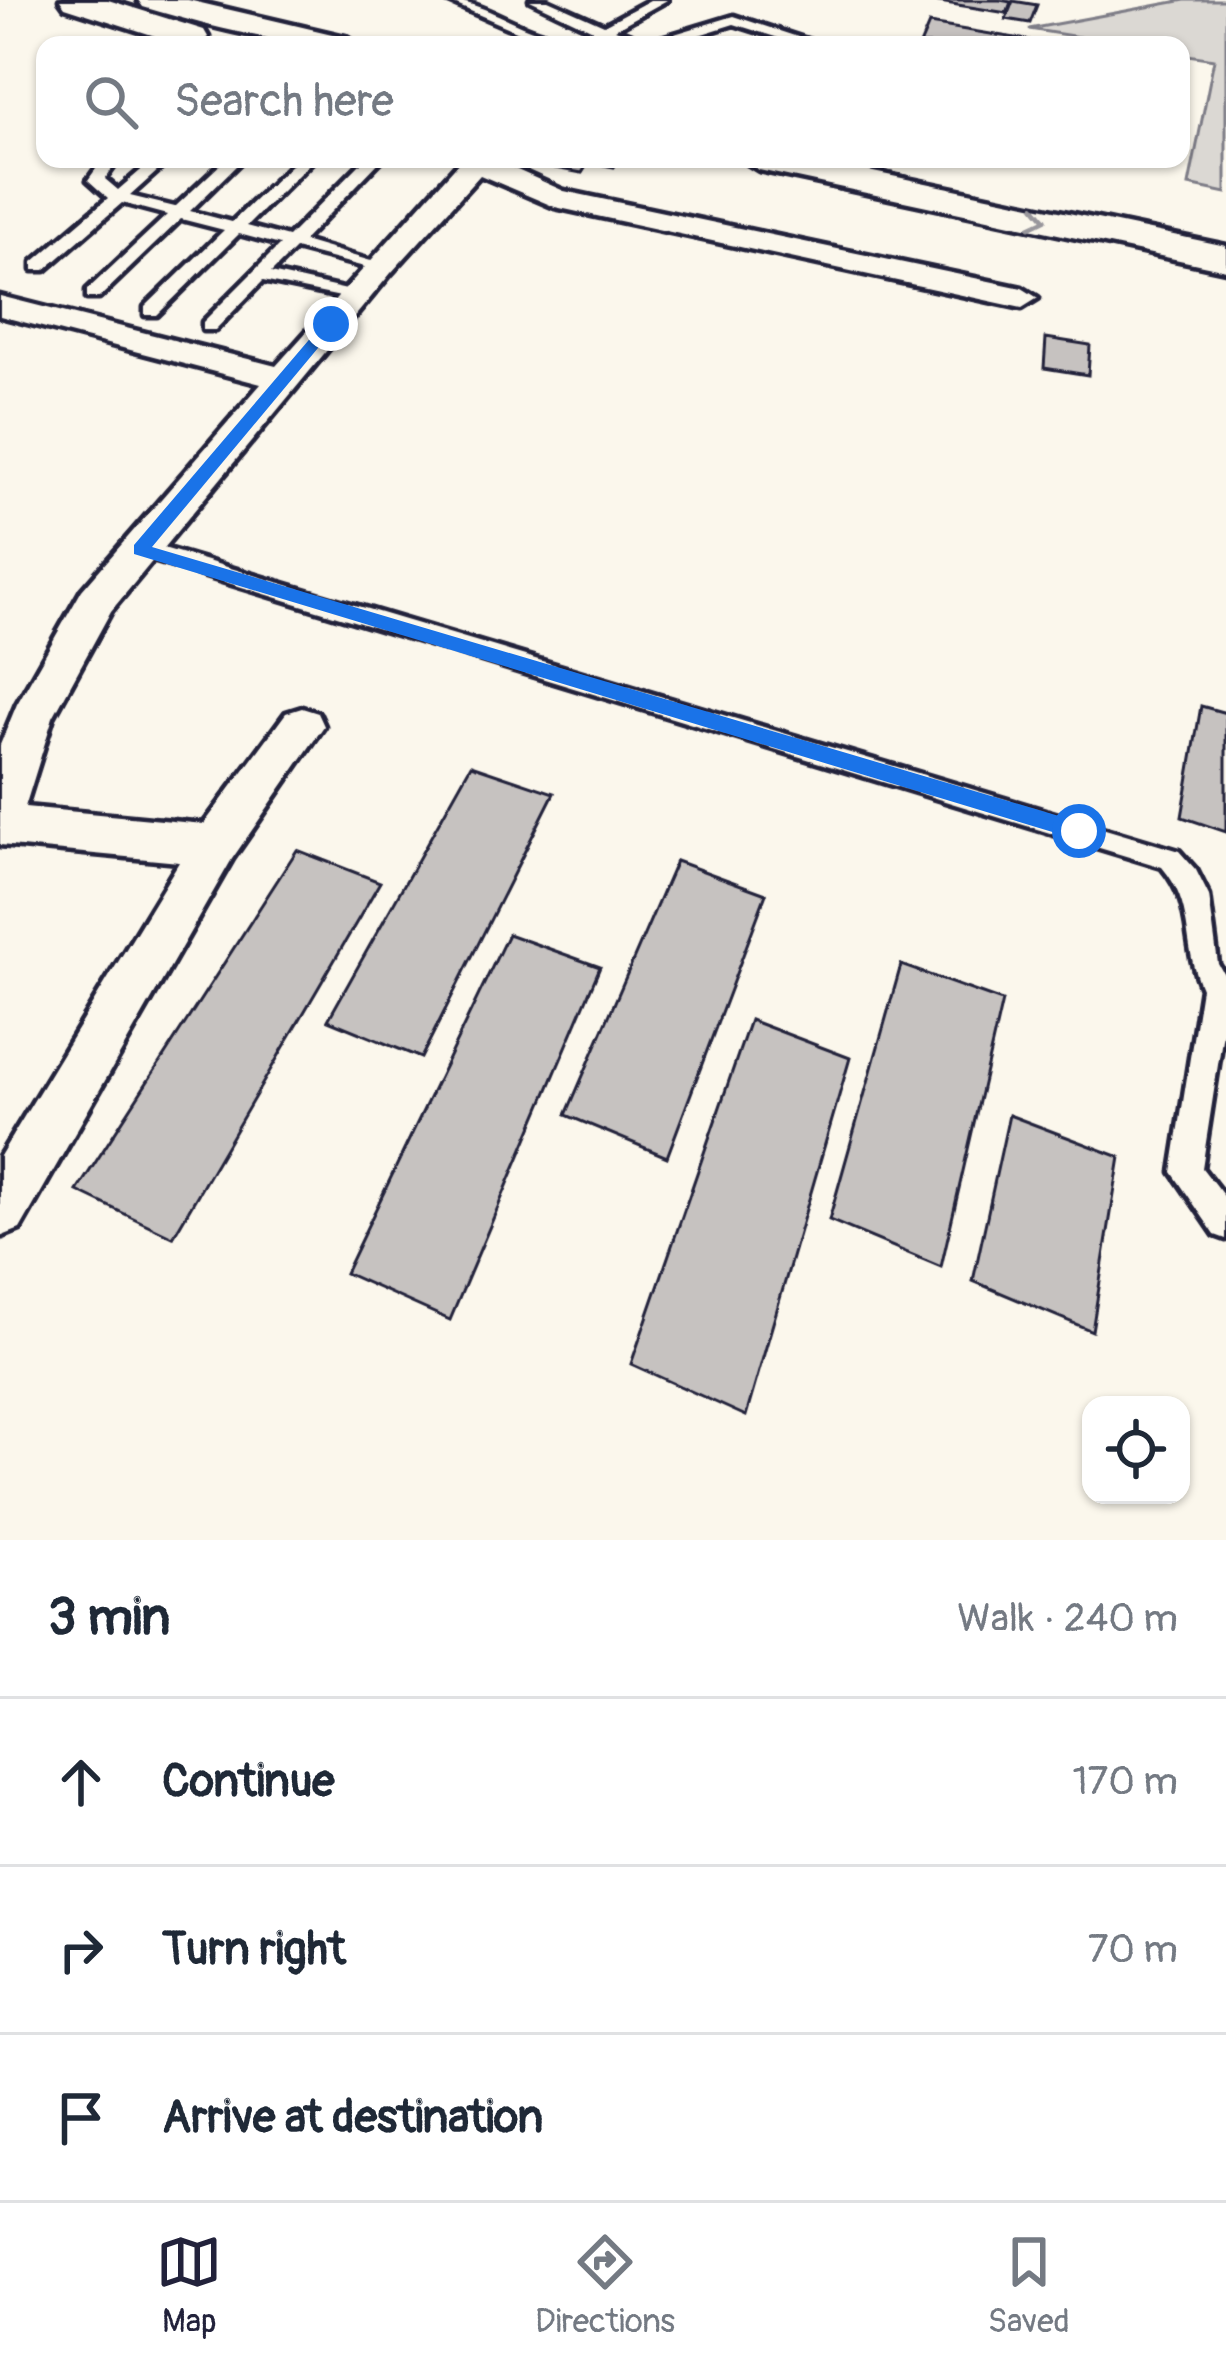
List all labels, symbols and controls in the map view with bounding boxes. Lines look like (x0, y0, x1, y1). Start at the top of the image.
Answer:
search box (36, 36, 1190, 168)
icon: search (78, 69, 144, 135)
text: Search here (174, 74, 394, 130)
one-way arrow (1027, 205, 1047, 230)
route end (304, 297, 358, 351)
route start (1052, 804, 1106, 858)
map controls (1082, 1396, 1190, 1504)
button: locate (1082, 1396, 1190, 1504)
text: 3 min (48, 1586, 170, 1650)
text: Walk · 240 m (957, 1594, 1178, 1643)
icon: ahead (48, 1749, 114, 1815)
text: Continue (162, 1754, 335, 1810)
text: 170 m (1072, 1757, 1178, 1806)
icon: right (48, 1917, 114, 1983)
text: Turn right (162, 1922, 346, 1978)
text: 70 m (1088, 1925, 1178, 1974)
icon: arrive (48, 2085, 114, 2151)
text: Arrive at destination (162, 2090, 543, 2146)
tab: Map (156, 2229, 222, 2342)
tab: Directions (535, 2229, 675, 2342)
tab: Saved (988, 2229, 1070, 2342)

